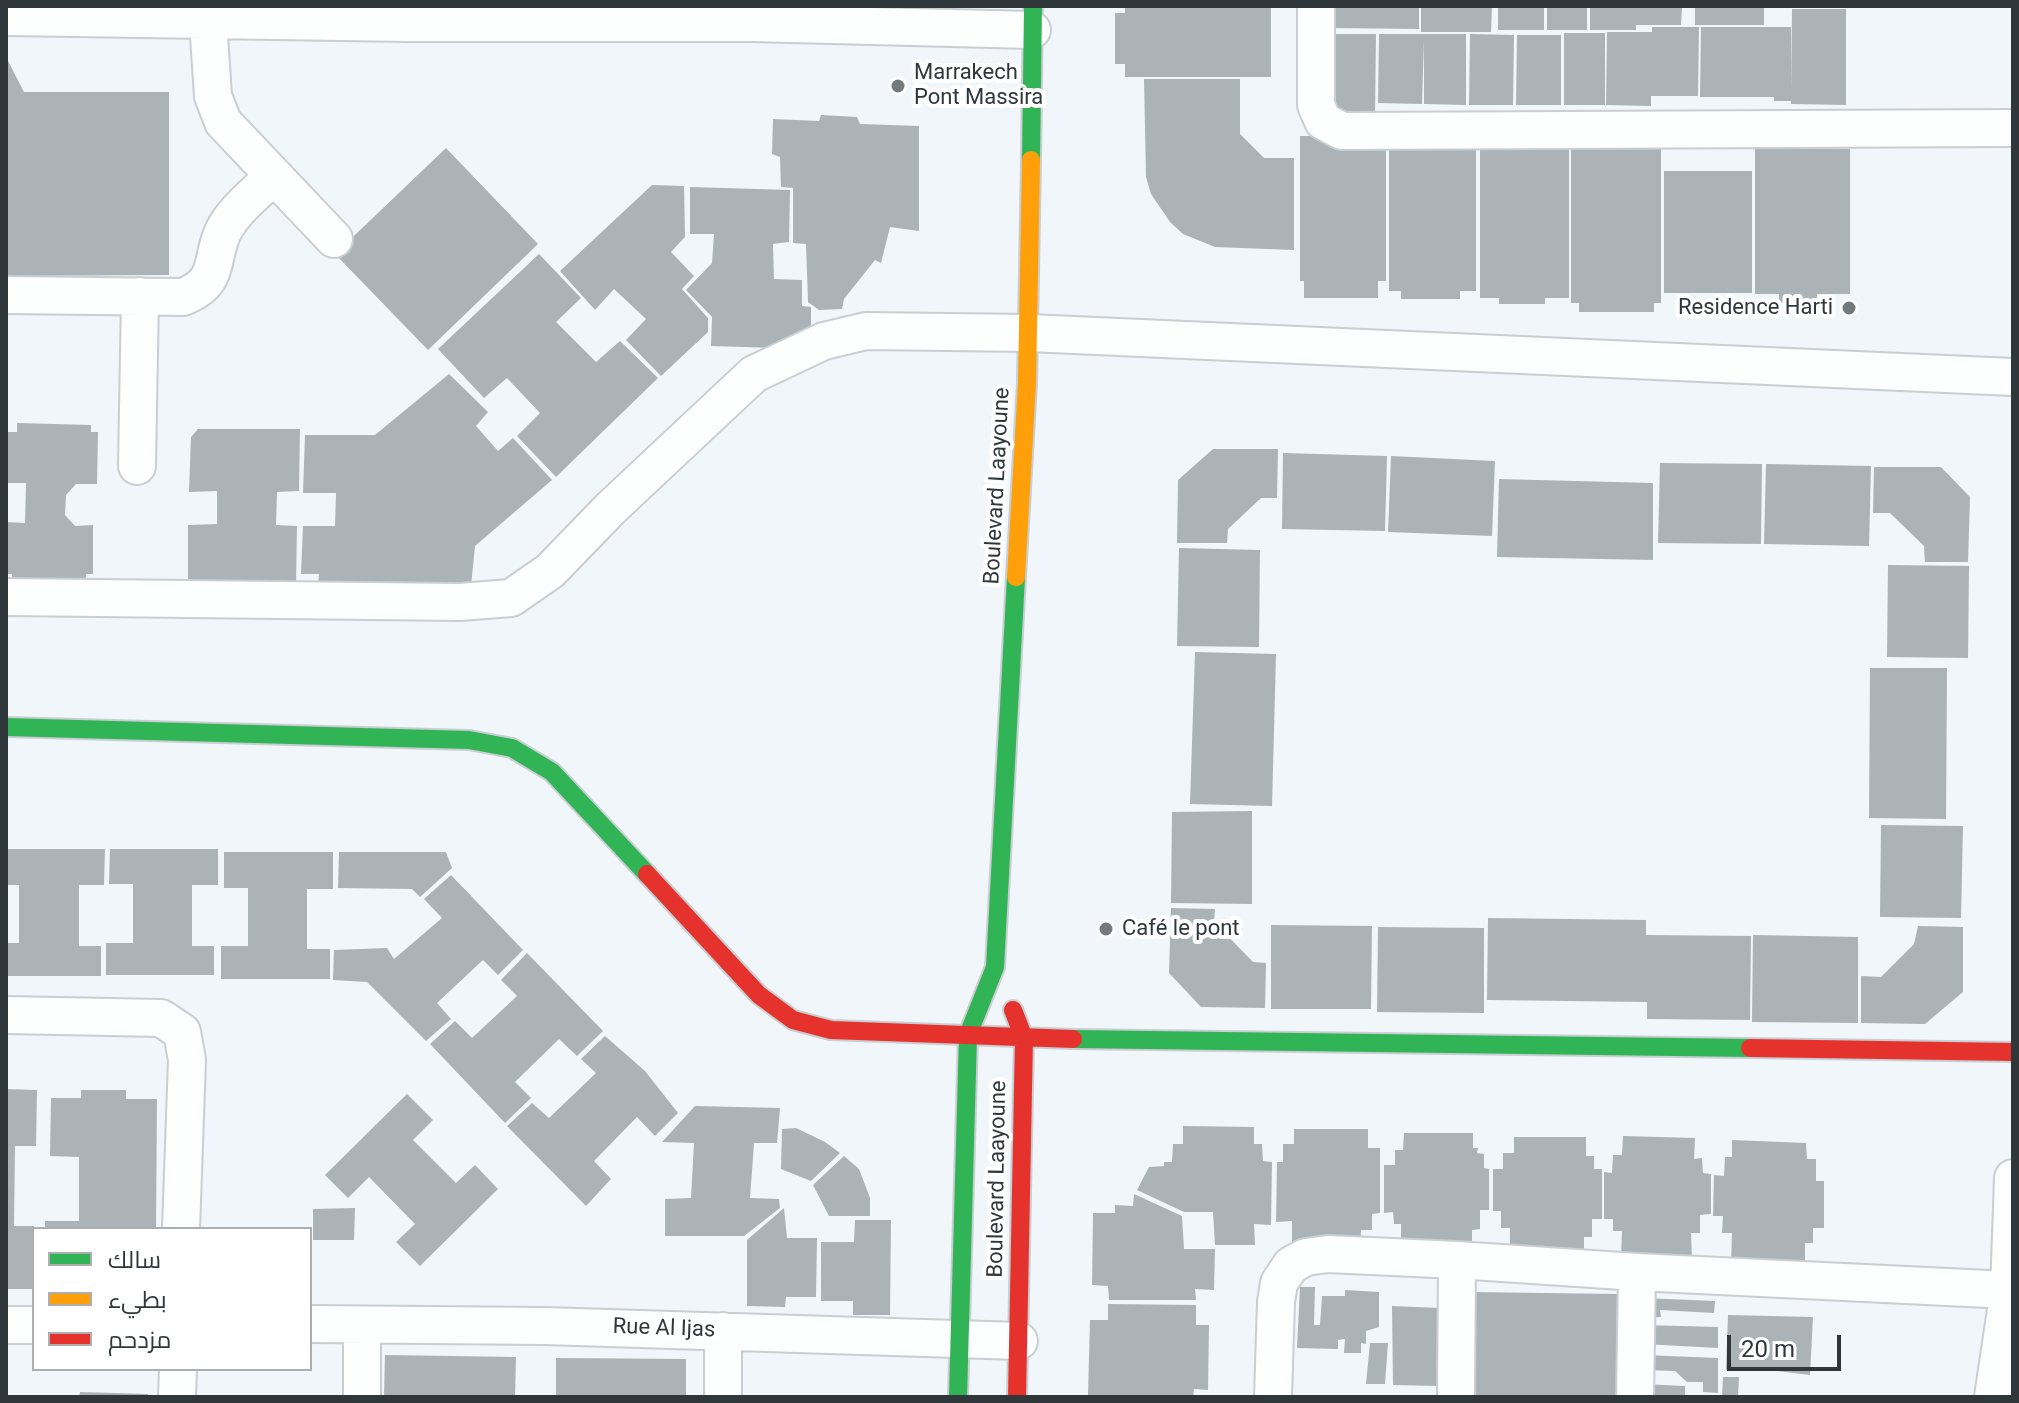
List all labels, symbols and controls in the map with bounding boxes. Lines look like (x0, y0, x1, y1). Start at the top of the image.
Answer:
place label: Marrakech Pont Massira (914, 60, 1043, 112)
marker: Marrakech Pont Massira (889, 77, 907, 95)
place label: Residence Harti (1678, 295, 1833, 321)
marker: Residence Harti (1840, 299, 1858, 317)
street label: Boulevard Laayoune (980, 387, 1016, 585)
place label: Café le pont (1122, 916, 1240, 942)
marker: Café le pont (1097, 920, 1115, 938)
street label: Boulevard Laayoune (983, 1080, 1013, 1278)
legend (32, 1227, 312, 1371)
text: سالك (108, 1246, 161, 1274)
text: بطيء (108, 1286, 167, 1314)
street label: Rue Al Ijas (612, 1314, 716, 1344)
scale bar (1731, 1319, 1845, 1369)
text: مزدحم (108, 1326, 171, 1354)
text: 20 m (1741, 1335, 1795, 1363)

